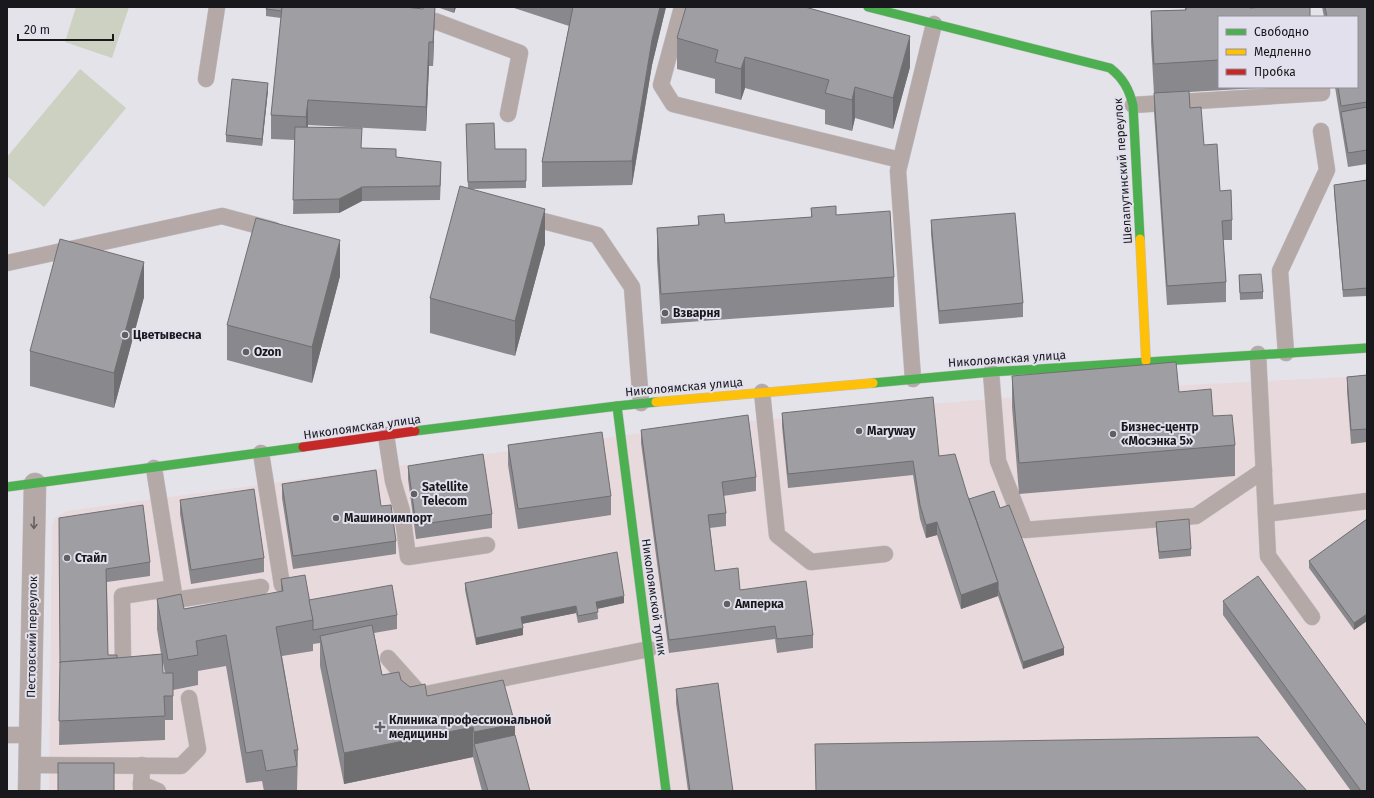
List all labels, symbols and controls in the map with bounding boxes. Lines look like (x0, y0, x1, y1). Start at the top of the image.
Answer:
scale bar (18, 16, 113, 42)
legend (1218, 16, 1358, 88)
text: 20 m (24, 23, 50, 37)
text: Свободно (1254, 25, 1309, 39)
text: Медленно (1254, 45, 1311, 59)
text: Пробка (1254, 65, 1296, 79)
street label: Шелапутинский переулок (1111, 97, 1135, 245)
place label: Взварня (673, 306, 720, 320)
marker: Взварня (660, 308, 670, 318)
place label: Цветывесна (133, 328, 202, 342)
marker: Цветывесна (120, 330, 130, 340)
place label: Ozon (254, 345, 282, 359)
marker: Ozon (241, 347, 251, 357)
street label: Николоямская улица (947, 348, 1067, 370)
street label: Николоямская улица (624, 375, 744, 399)
street label: Николоямская улица (302, 412, 422, 442)
place label: Бизнес-центр «Мосэнка 5» (1121, 420, 1199, 448)
place label: Maryway (867, 424, 916, 438)
marker: Maryway (854, 426, 864, 436)
marker: Бизнес-центр «Мосэнка 5» (1108, 429, 1118, 439)
place label: Satellite Telecom (422, 480, 468, 508)
marker: Satellite Telecom (409, 489, 419, 499)
place label: Машиноимпорт (344, 511, 433, 525)
marker: Машиноимпорт (331, 513, 341, 523)
one-way arrow (30, 516, 38, 529)
street label: Николоямской тупик (639, 538, 669, 657)
place label: Стайл (75, 551, 107, 565)
marker: Стайл (62, 553, 72, 563)
street label: Пестовский переулок (24, 575, 40, 698)
place label: Амперка (734, 597, 784, 611)
marker: Амперка (722, 599, 732, 609)
place label: Клиника профессиональной медицины (389, 713, 551, 741)
marker: Клиника профессиональной медицины (374, 721, 386, 733)

